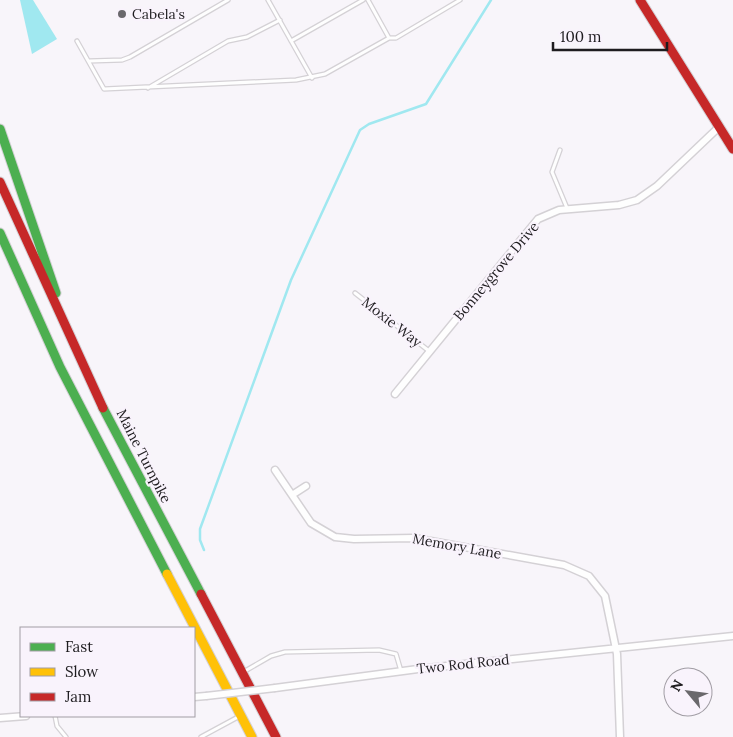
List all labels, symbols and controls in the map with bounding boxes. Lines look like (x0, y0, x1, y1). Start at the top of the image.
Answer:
place label: Cabela's (132, 5, 185, 23)
marker: Cabela's (116, 8, 128, 20)
scale bar (553, 20, 667, 52)
text: 100 m (560, 27, 601, 46)
street label: Bonneygrove Drive (449, 218, 543, 324)
street label: Moxie Way (358, 293, 426, 351)
street label: Maine Turnpike (113, 406, 176, 506)
street label: Memory Lane (411, 529, 503, 563)
legend (20, 627, 195, 717)
text: Fast (65, 637, 93, 656)
street label: Two Rod Road (416, 650, 510, 678)
text: Slow (65, 662, 98, 681)
north arrow (663, 667, 713, 717)
text: N (666, 676, 687, 695)
text: Jam (64, 687, 92, 706)

